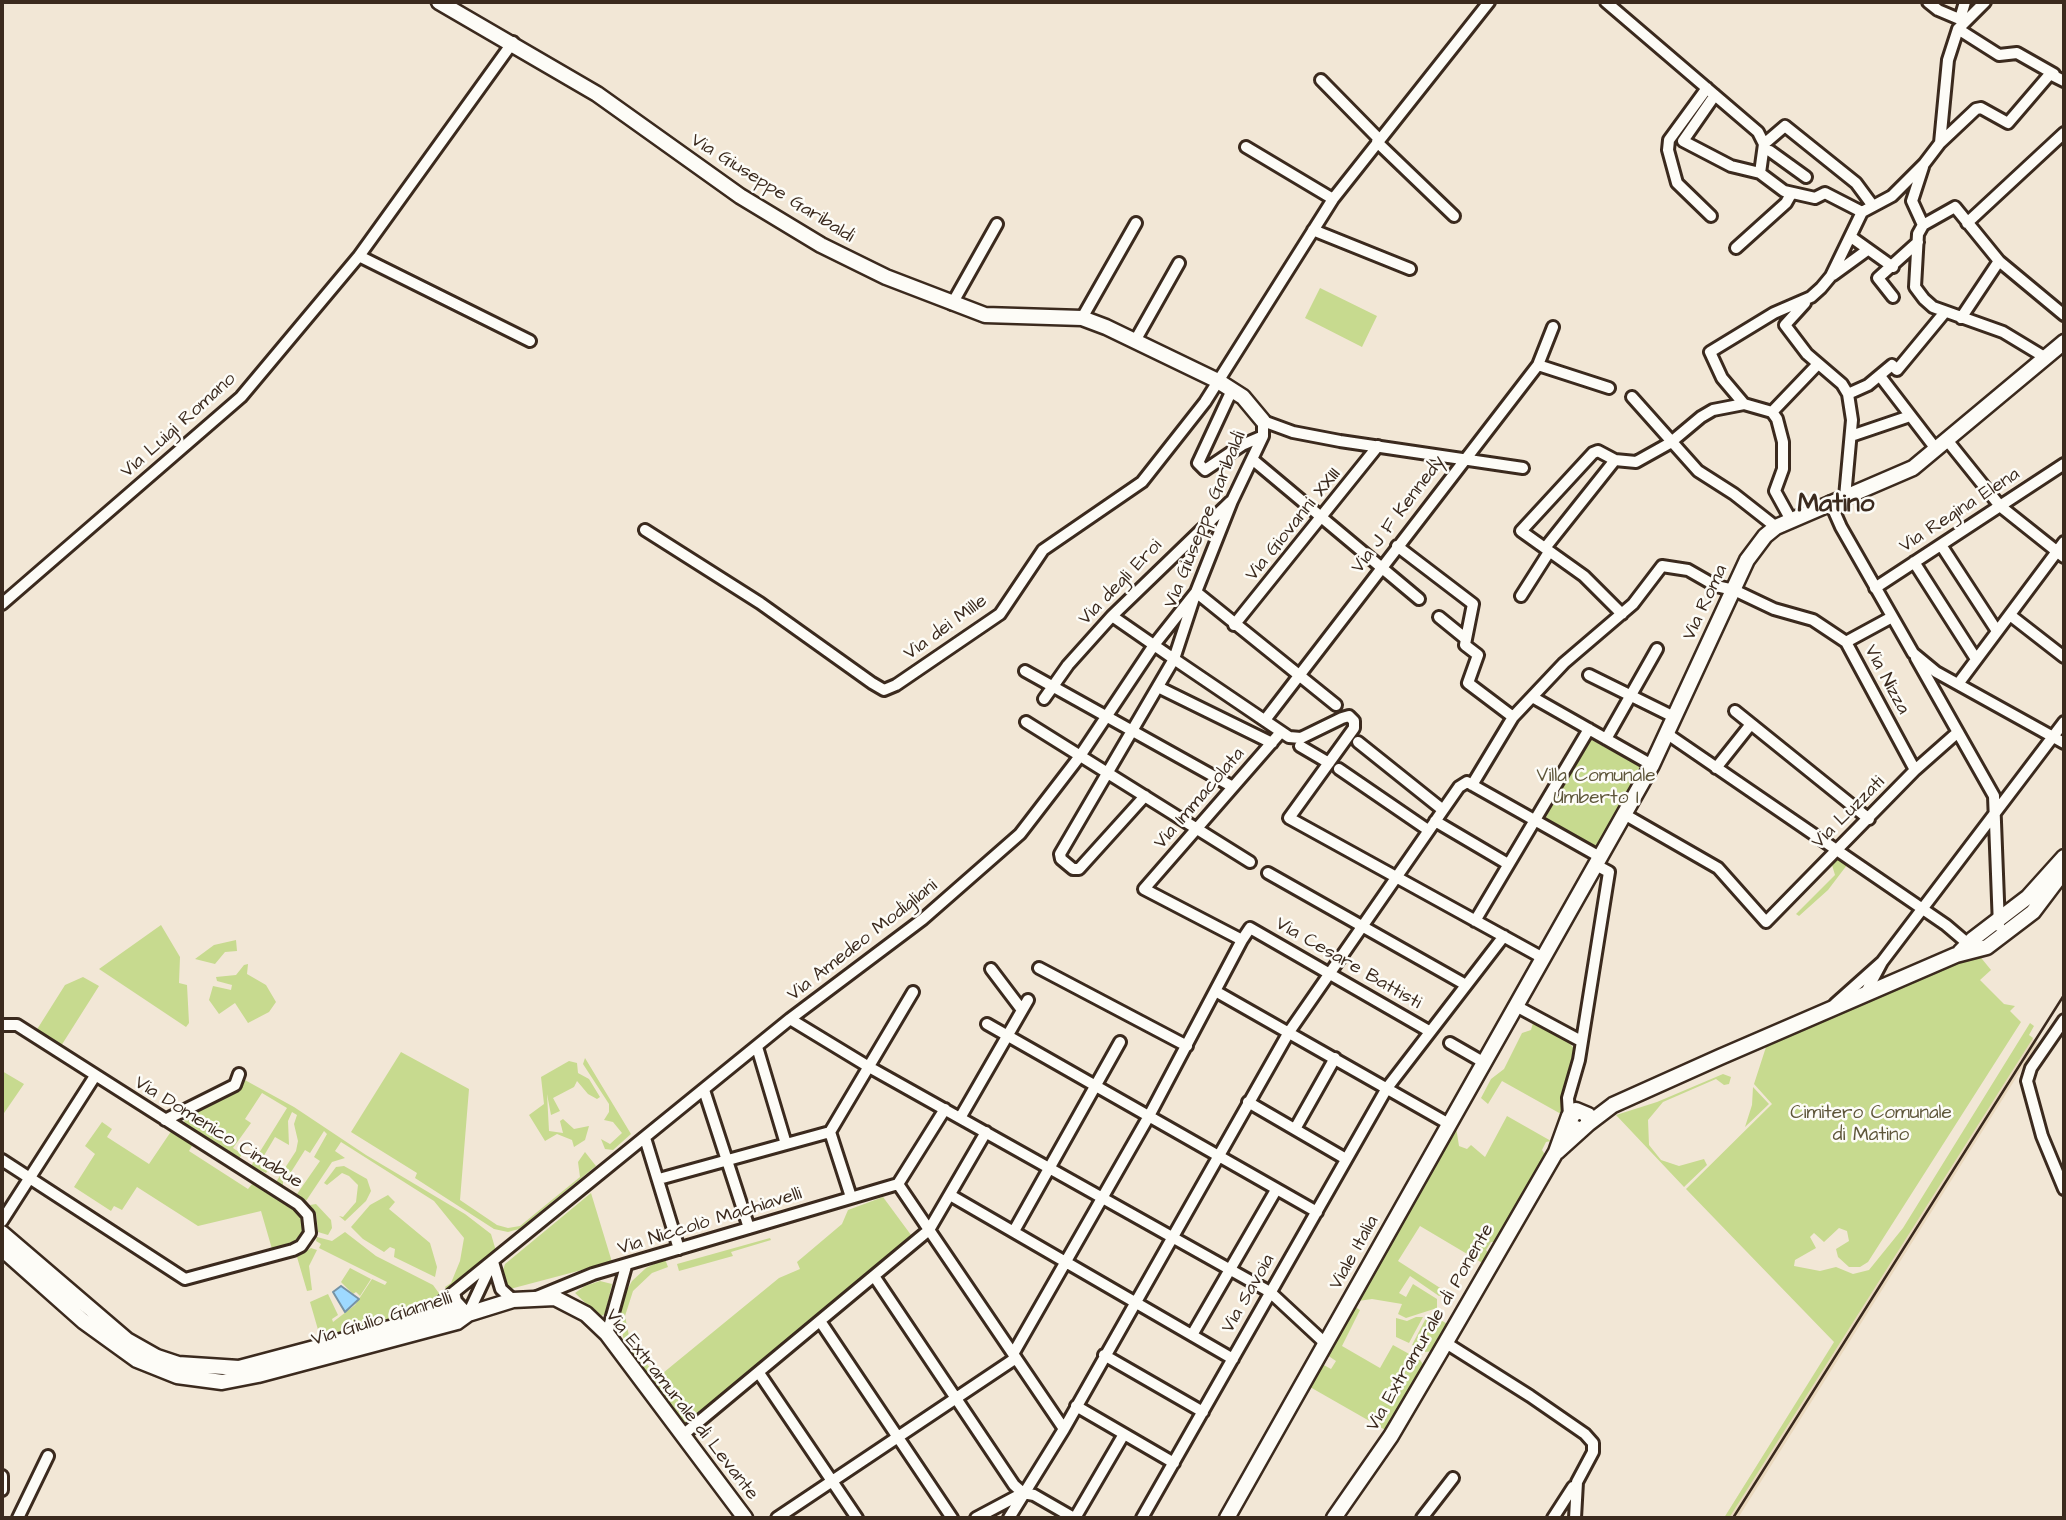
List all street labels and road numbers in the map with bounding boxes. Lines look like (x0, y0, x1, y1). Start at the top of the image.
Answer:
street label: Via Giuseppe Garibaldi (686, 129, 858, 249)
street label: Via Luigi Romano (117, 368, 241, 484)
street label: Via Giuseppe Garibaldi (1160, 428, 1252, 612)
street label: Via J F Kennedy (1347, 452, 1451, 578)
street label: Via Giovanni XXIII (1241, 464, 1347, 586)
street label: Via Regina Elena (1895, 464, 2025, 558)
street label: Via degli Eroi (1074, 535, 1168, 631)
street label: Via Roma (1679, 562, 1733, 644)
street label: Via dei Mille (900, 590, 992, 666)
street label: Via Nizza (1858, 641, 1914, 719)
street label: Via Immacolata (1150, 744, 1250, 854)
street label: Via Luzzati (1808, 772, 1890, 854)
street label: Via Amedeo Modigliani (783, 875, 943, 1007)
street label: Via Cesare Battisti (1271, 913, 1425, 1015)
street label: Via Domenico Cimabue (130, 1072, 306, 1194)
street label: Via Niccolò Machiavelli (615, 1183, 805, 1261)
street label: Viale Italia (1325, 1212, 1385, 1294)
street label: Via Extramurale di Ponente (1362, 1220, 1500, 1436)
street label: Via Savoia (1217, 1251, 1281, 1337)
street label: Via Giulio Giannelli (309, 1288, 455, 1352)
street label: Via Extramurale di Levante (599, 1305, 763, 1505)

